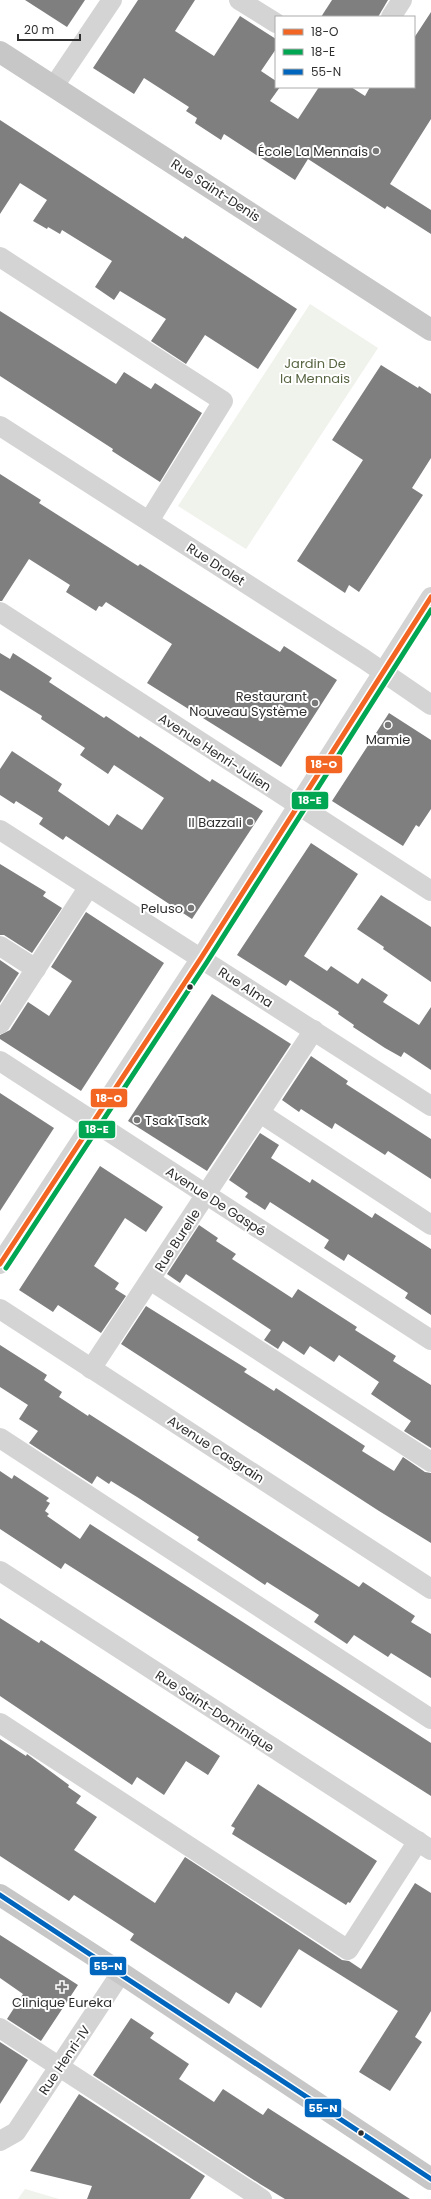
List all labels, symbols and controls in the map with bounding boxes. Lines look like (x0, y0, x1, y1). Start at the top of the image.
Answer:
scale bar (18, 16, 80, 42)
legend (275, 16, 415, 88)
text: 20 m (24, 21, 54, 38)
text: 18-O (311, 23, 338, 40)
text: 18-E (311, 43, 335, 60)
text: 55-N (311, 63, 341, 80)
place label: École La Mennais (258, 142, 368, 161)
marker: École La Mennais (371, 146, 381, 156)
street label: Rue Saint-Denis (167, 154, 264, 227)
park label: Jardin De la Mennais (280, 354, 350, 388)
street label: Rue Drolet (183, 538, 249, 591)
place label: Restaurant Nouveau Système (189, 687, 307, 721)
marker: Restaurant Nouveau Système (310, 698, 320, 708)
street label: Avenue Henri-Julien (155, 709, 275, 796)
marker: Mamie (383, 720, 393, 730)
place label: Mamie (366, 730, 410, 749)
line badge: 18-O (305, 755, 343, 774)
text: 18-O (311, 756, 337, 772)
line badge: 18-E (291, 791, 329, 810)
text: 18-E (298, 792, 322, 808)
place label: Il Bazzali (188, 813, 242, 832)
marker: Il Bazzali (245, 817, 255, 827)
place label: Peluso (141, 899, 183, 918)
marker: Peluso (186, 903, 196, 913)
street label: Rue Alma (215, 963, 277, 1012)
unlabelled marker (185, 982, 195, 992)
line badge: 18-O (90, 1088, 128, 1108)
text: 18-O (96, 1090, 122, 1106)
place label: Tsak Tsak (145, 1111, 207, 1130)
marker: Tsak Tsak (132, 1115, 142, 1125)
line badge: 18-E (78, 1120, 116, 1139)
text: 18-E (85, 1121, 109, 1137)
street label: Avenue De Gaspé (162, 1162, 269, 1241)
street label: Rue Burelle (150, 1205, 205, 1275)
street label: Avenue Casgrain (164, 1411, 268, 1488)
street label: Rue Saint-Dominique (152, 1666, 278, 1757)
line badge: 55-N (89, 1956, 127, 1976)
text: 55-N (94, 1958, 122, 1974)
marker: Clinique Eureka (56, 1981, 68, 1993)
place label: Clinique Eureka (12, 1993, 112, 2012)
street label: Rue Henri-IV (34, 2021, 95, 2099)
line badge: 55-N (304, 2098, 342, 2118)
text: 55-N (309, 2100, 337, 2116)
unlabelled marker (356, 2128, 366, 2138)

